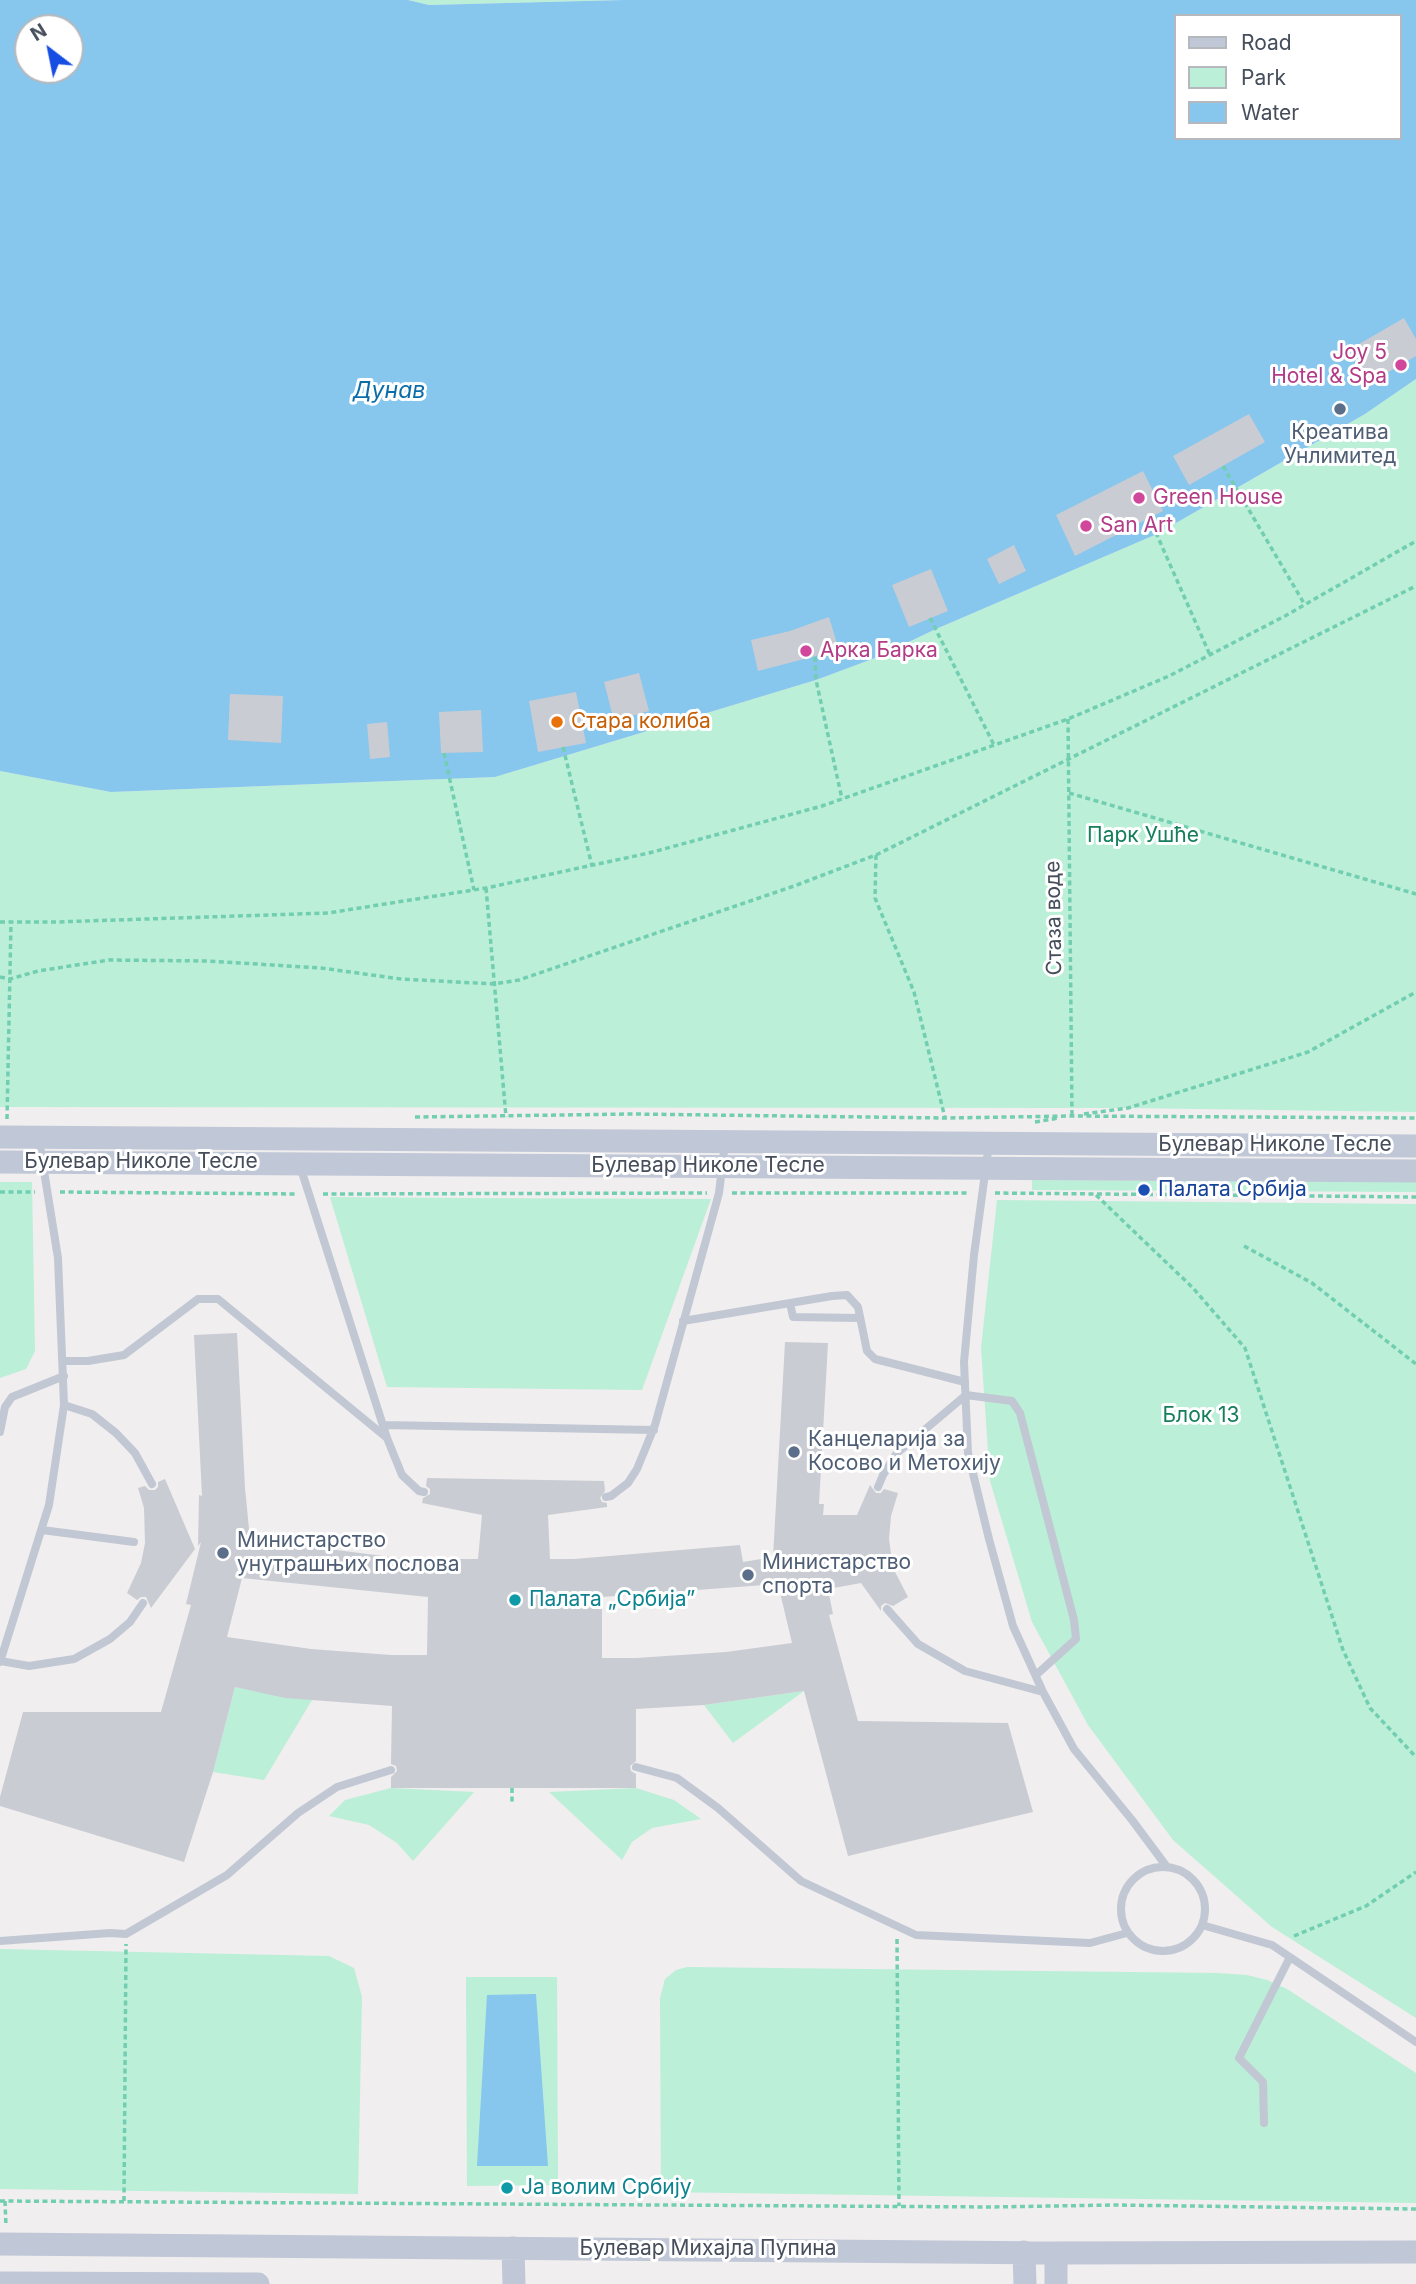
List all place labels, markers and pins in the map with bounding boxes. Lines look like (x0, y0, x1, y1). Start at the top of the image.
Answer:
place label: Joy 5 Hotel & Spa (1271, 340, 1387, 390)
marker: Joy 5 Hotel & Spa (1393, 357, 1409, 373)
marker: Креатива Унлимитед (1332, 401, 1348, 417)
place label: Креатива Унлимитед (1284, 420, 1396, 470)
place label: Green House (1153, 485, 1283, 511)
marker: Green House (1131, 490, 1147, 506)
place label: San Art (1100, 513, 1173, 539)
marker: San Art (1078, 518, 1094, 534)
place label: Арка Барка (820, 638, 938, 664)
marker: Арка Барка (798, 643, 814, 659)
place label: Стара колиба (571, 709, 711, 735)
marker: Стара колиба (549, 714, 565, 730)
place label: Палата Србија (1158, 1177, 1307, 1203)
marker: Палата Србија (1136, 1182, 1152, 1198)
place label: Канцеларија за Косово и Метохију (808, 1427, 1001, 1477)
marker: Канцеларија за Косово и Метохију (786, 1444, 802, 1460)
place label: Министарство унутрашњих послова (237, 1528, 459, 1578)
marker: Министарство унутрашњих послова (215, 1545, 231, 1561)
place label: Министарство спорта (762, 1550, 911, 1600)
marker: Министарство спорта (740, 1567, 756, 1583)
place label: Палата „Србија” (529, 1587, 695, 1613)
marker: Палата „Србија” (507, 1592, 523, 1608)
place label: Ја волим Србију (521, 2175, 692, 2201)
marker: Ја волим Србију (499, 2180, 515, 2196)

